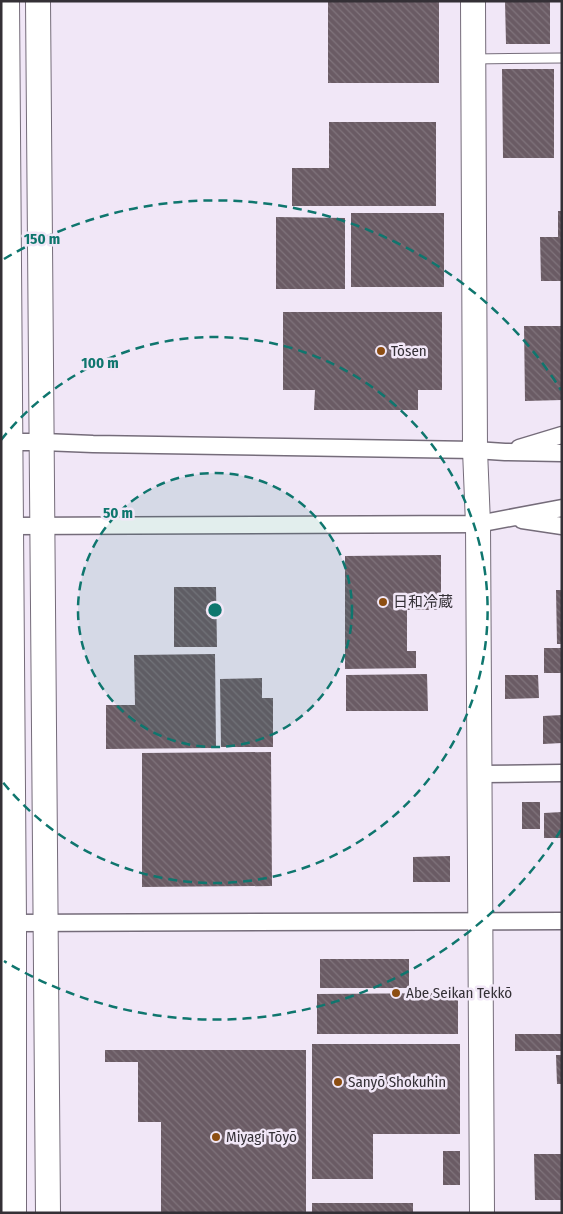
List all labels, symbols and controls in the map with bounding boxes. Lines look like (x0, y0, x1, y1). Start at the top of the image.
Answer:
text: 150 m (24, 230, 60, 248)
place label: Tōsen (391, 342, 427, 360)
marker: Tōsen (375, 345, 387, 357)
text: 100 m (81, 354, 119, 372)
text: 50 m (103, 504, 133, 522)
place label: 日和冷蔵 (393, 593, 453, 611)
marker: 日和冷蔵 (377, 596, 389, 608)
centre of rings (206, 601, 224, 619)
place label: Abe Seikan Tekkō (406, 984, 512, 1002)
marker: Abe Seikan Tekkō (390, 987, 402, 999)
place label: Sanyō Shokuhin (348, 1073, 446, 1091)
marker: Sanyō Shokuhin (332, 1076, 344, 1088)
place label: Miyagi Tōyō (226, 1128, 297, 1146)
marker: Miyagi Tōyō (210, 1131, 222, 1143)

